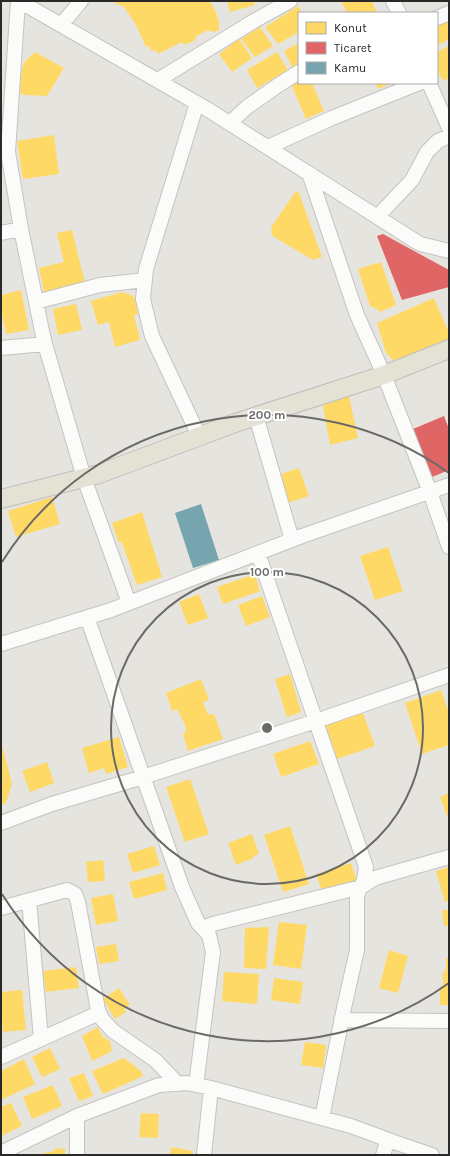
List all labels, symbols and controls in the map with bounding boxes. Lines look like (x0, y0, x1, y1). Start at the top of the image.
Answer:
legend (298, 12, 438, 84)
text: Konut (334, 21, 367, 35)
text: Ticaret (334, 41, 372, 55)
text: Kamu (334, 61, 366, 75)
text: 200 m (249, 408, 285, 422)
text: 100 m (250, 565, 284, 579)
centre of rings (260, 721, 274, 735)

